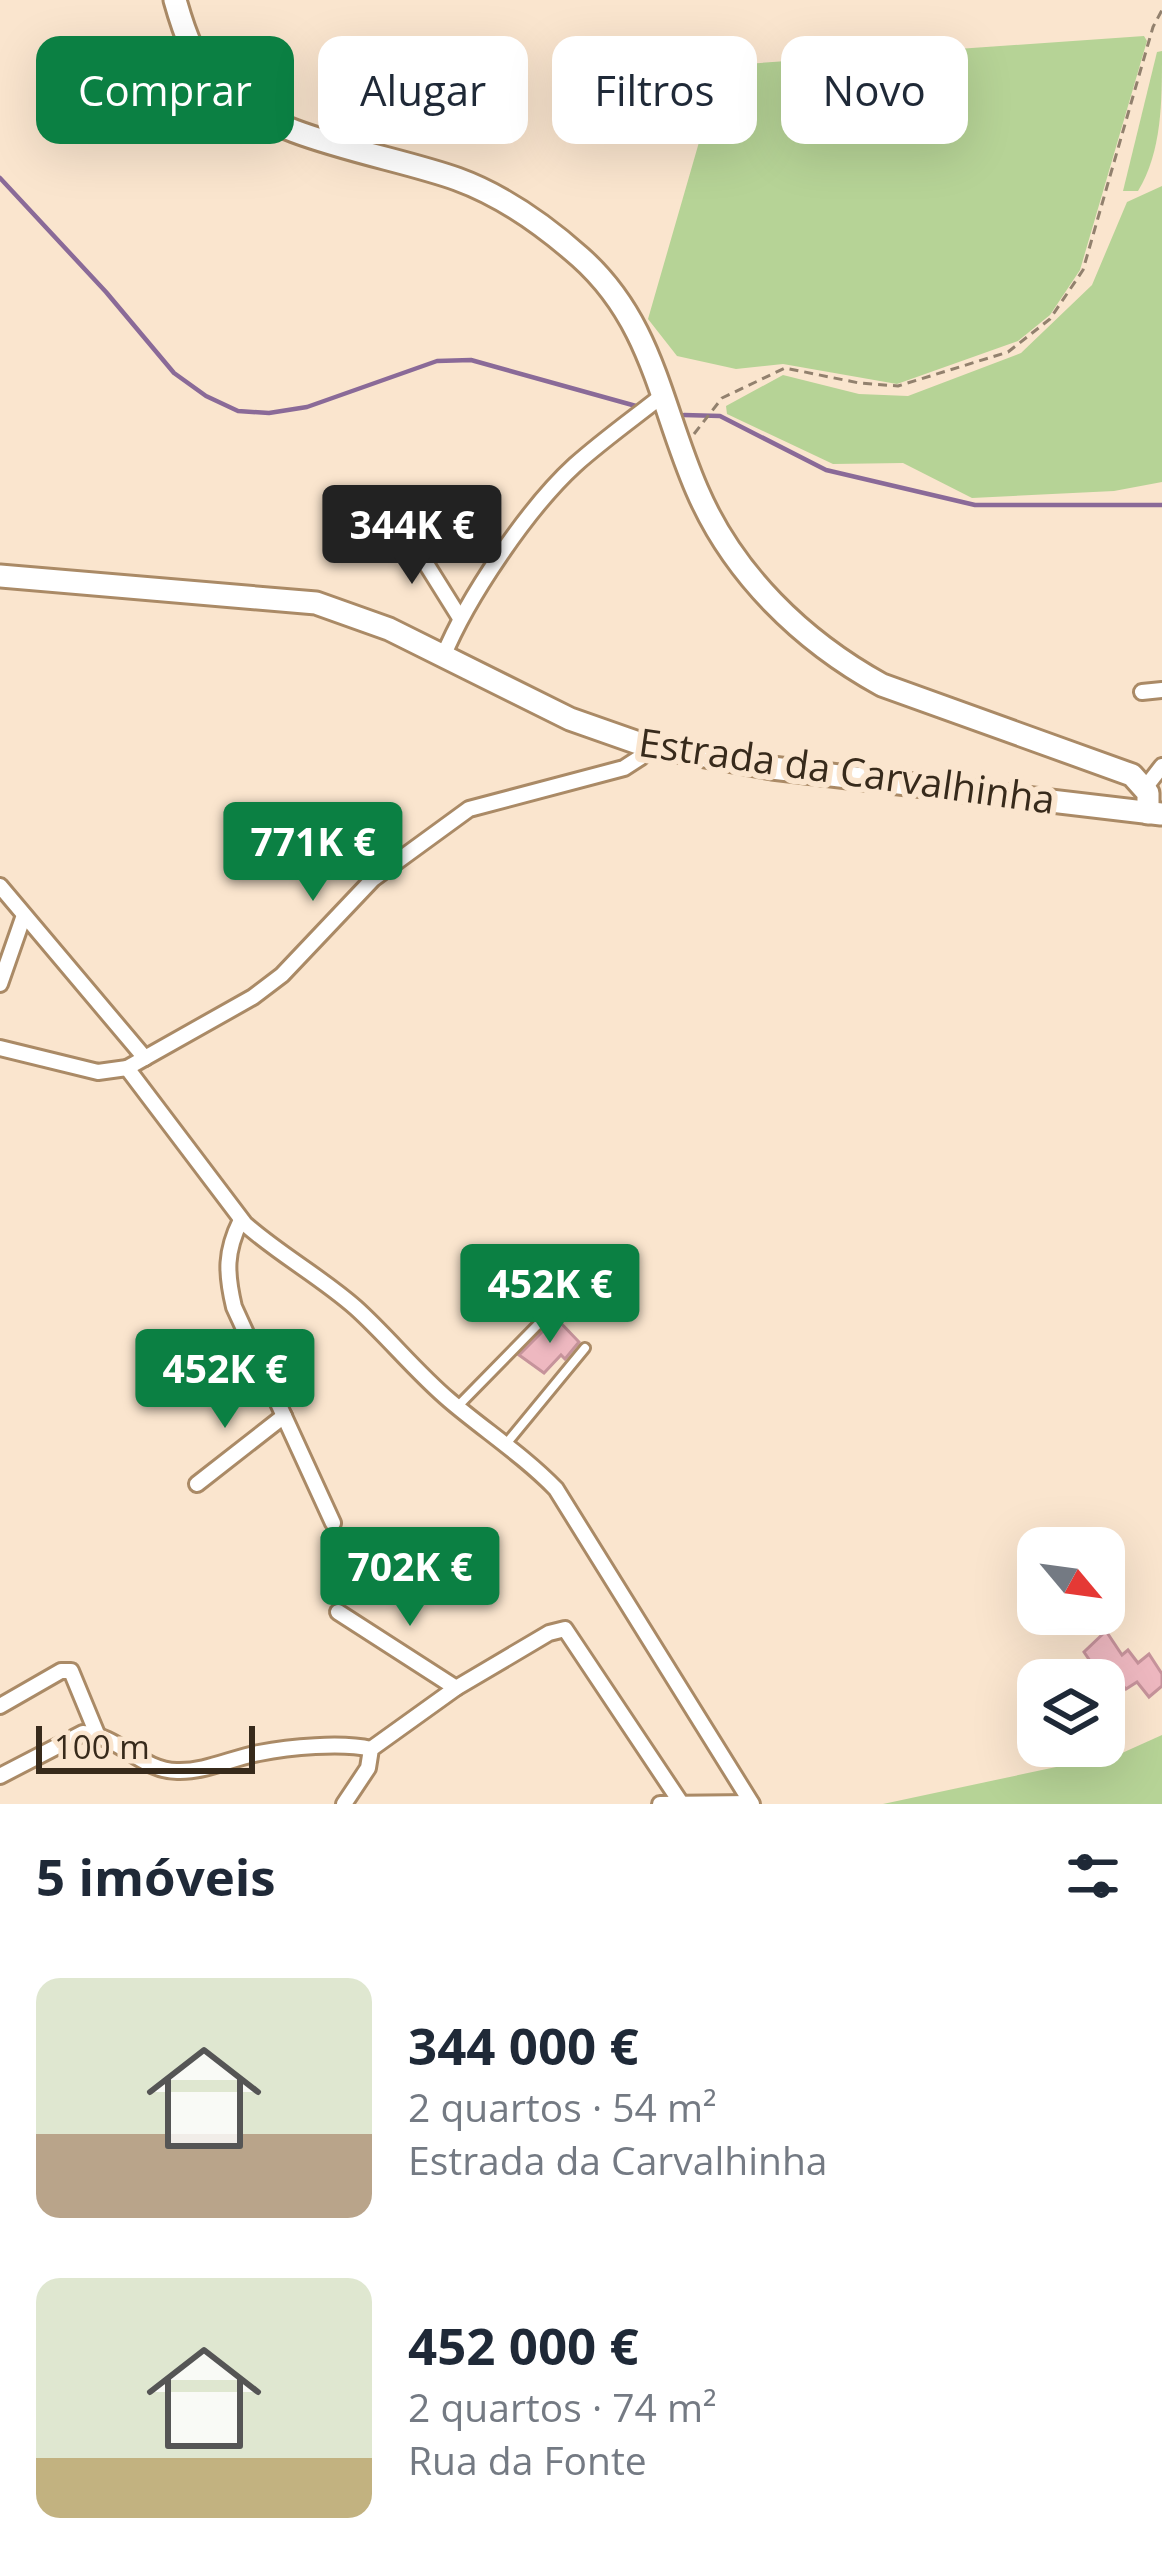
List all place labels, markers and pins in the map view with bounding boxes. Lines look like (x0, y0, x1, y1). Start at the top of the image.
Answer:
pin: 344K € (314, 485, 510, 587)
pin: 771K € (215, 802, 411, 904)
pin: 452K € (452, 1244, 648, 1346)
pin: 452K € (127, 1329, 323, 1431)
pin: 702K € (312, 1527, 508, 1629)

